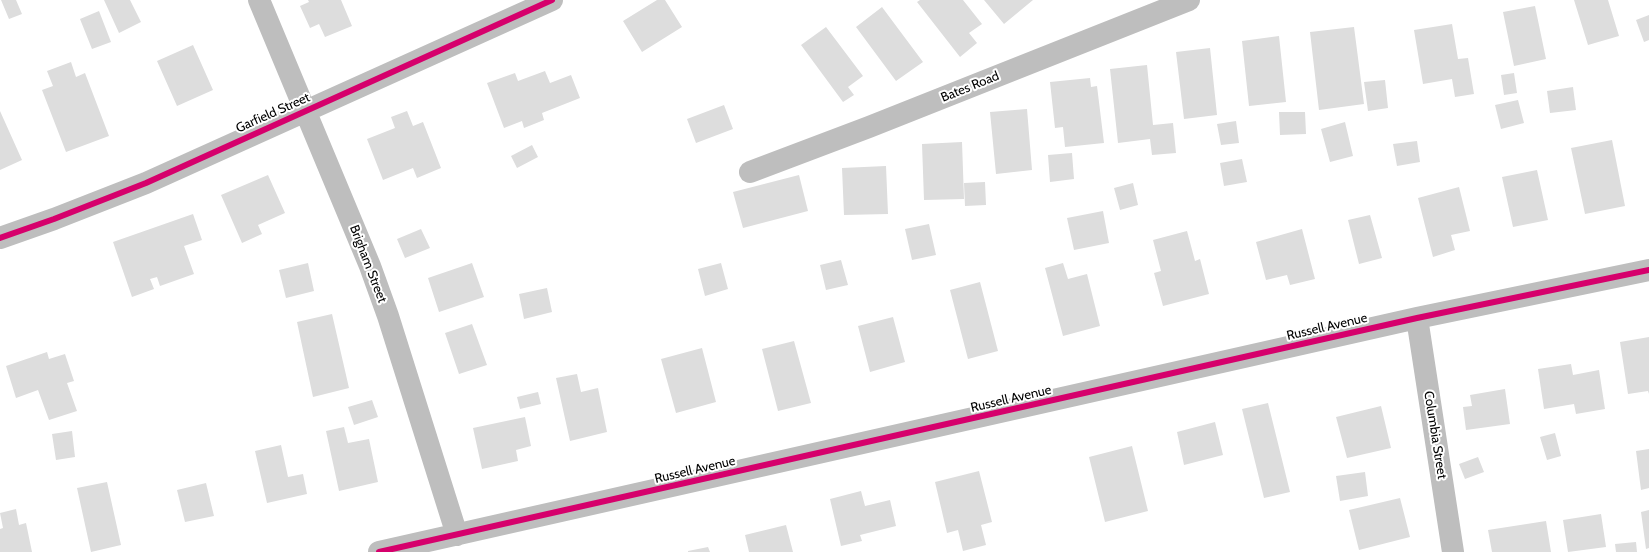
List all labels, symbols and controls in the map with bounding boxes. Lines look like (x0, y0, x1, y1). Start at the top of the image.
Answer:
street label: Bates Road (939, 68, 1001, 106)
street label: Garfield Street (234, 90, 312, 136)
street label: Brigham Street (346, 223, 390, 305)
street label: Russell Avenue (1285, 310, 1369, 344)
street label: Russell Avenue (969, 382, 1053, 416)
street label: Columbia Street (1420, 390, 1450, 480)
street label: Russell Avenue (653, 453, 737, 487)

